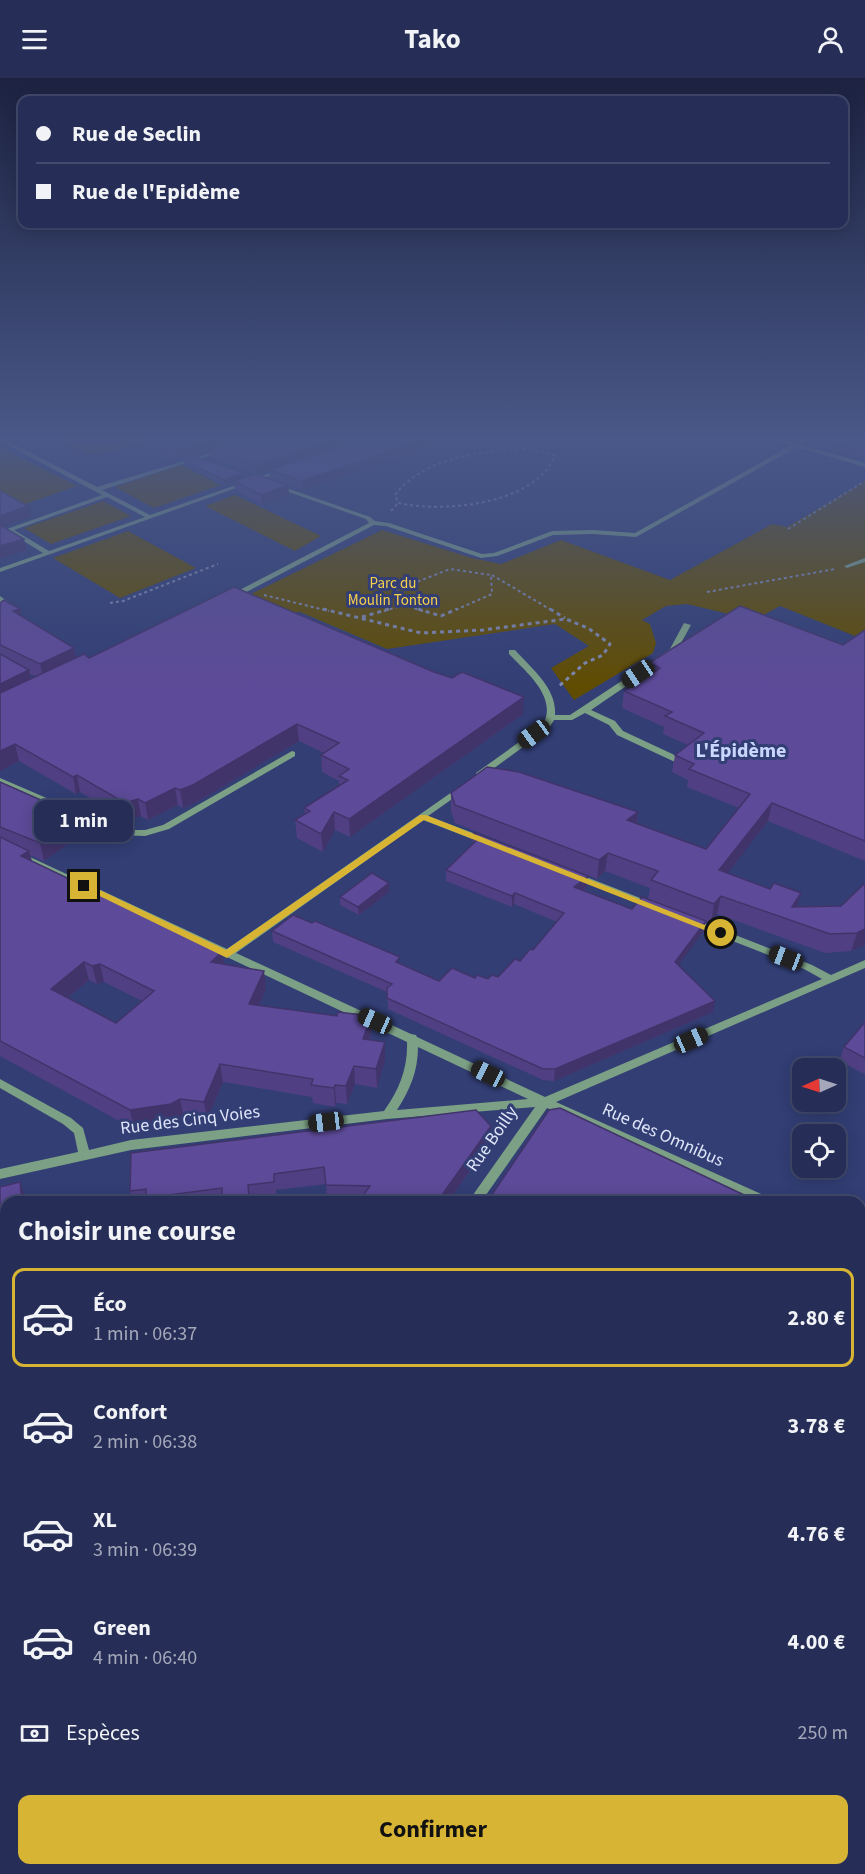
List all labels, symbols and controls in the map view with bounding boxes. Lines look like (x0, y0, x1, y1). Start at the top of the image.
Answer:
text: Tako (404, 20, 461, 59)
icon: menu (18, 23, 51, 56)
icon: person (814, 23, 847, 56)
text: Rue de Seclin (72, 118, 201, 150)
text: Rue de l'Epidème (72, 176, 240, 208)
park label: Parc du Moulin Tonton (348, 573, 438, 611)
car (618, 656, 658, 692)
car (514, 716, 554, 752)
district label: L'Épidème (696, 737, 786, 765)
callout: 1 min (34, 799, 134, 841)
text: 1 min (59, 807, 108, 835)
route end (70, 872, 97, 899)
route start (707, 919, 734, 946)
car (766, 943, 806, 973)
car (355, 1005, 395, 1037)
car (671, 1024, 711, 1056)
car (468, 1058, 508, 1090)
north arrow (792, 1058, 846, 1112)
map controls (792, 1058, 846, 1178)
street label: Rue des Omnibus (598, 1097, 728, 1173)
street label: Rue des Cinq Voies (119, 1099, 261, 1141)
street label: Rue Boilly (460, 1101, 524, 1177)
car (307, 1111, 345, 1133)
button: locate (792, 1124, 846, 1178)
text: Choisir une course (18, 1212, 236, 1251)
text: Éco (93, 1288, 127, 1320)
icon: car (21, 1291, 75, 1345)
text: 2.80 € (788, 1302, 845, 1334)
text: 1 min · 06:37 (93, 1320, 197, 1348)
text: Confort (93, 1396, 167, 1428)
icon: car (21, 1399, 75, 1453)
text: 3.78 € (788, 1410, 845, 1442)
text: 2 min · 06:38 (93, 1428, 197, 1456)
text: XL (93, 1504, 117, 1536)
icon: car (21, 1507, 75, 1561)
text: 4.76 € (788, 1518, 845, 1550)
text: 3 min · 06:39 (93, 1536, 197, 1564)
text: Green (93, 1612, 151, 1644)
icon: car (21, 1615, 75, 1669)
text: 4.00 € (788, 1626, 845, 1658)
text: 4 min · 06:40 (93, 1644, 197, 1672)
icon: cash (18, 1717, 51, 1750)
text: Espèces (66, 1717, 140, 1749)
text: 250 m (798, 1719, 848, 1747)
button: Confirmer (18, 1795, 848, 1864)

